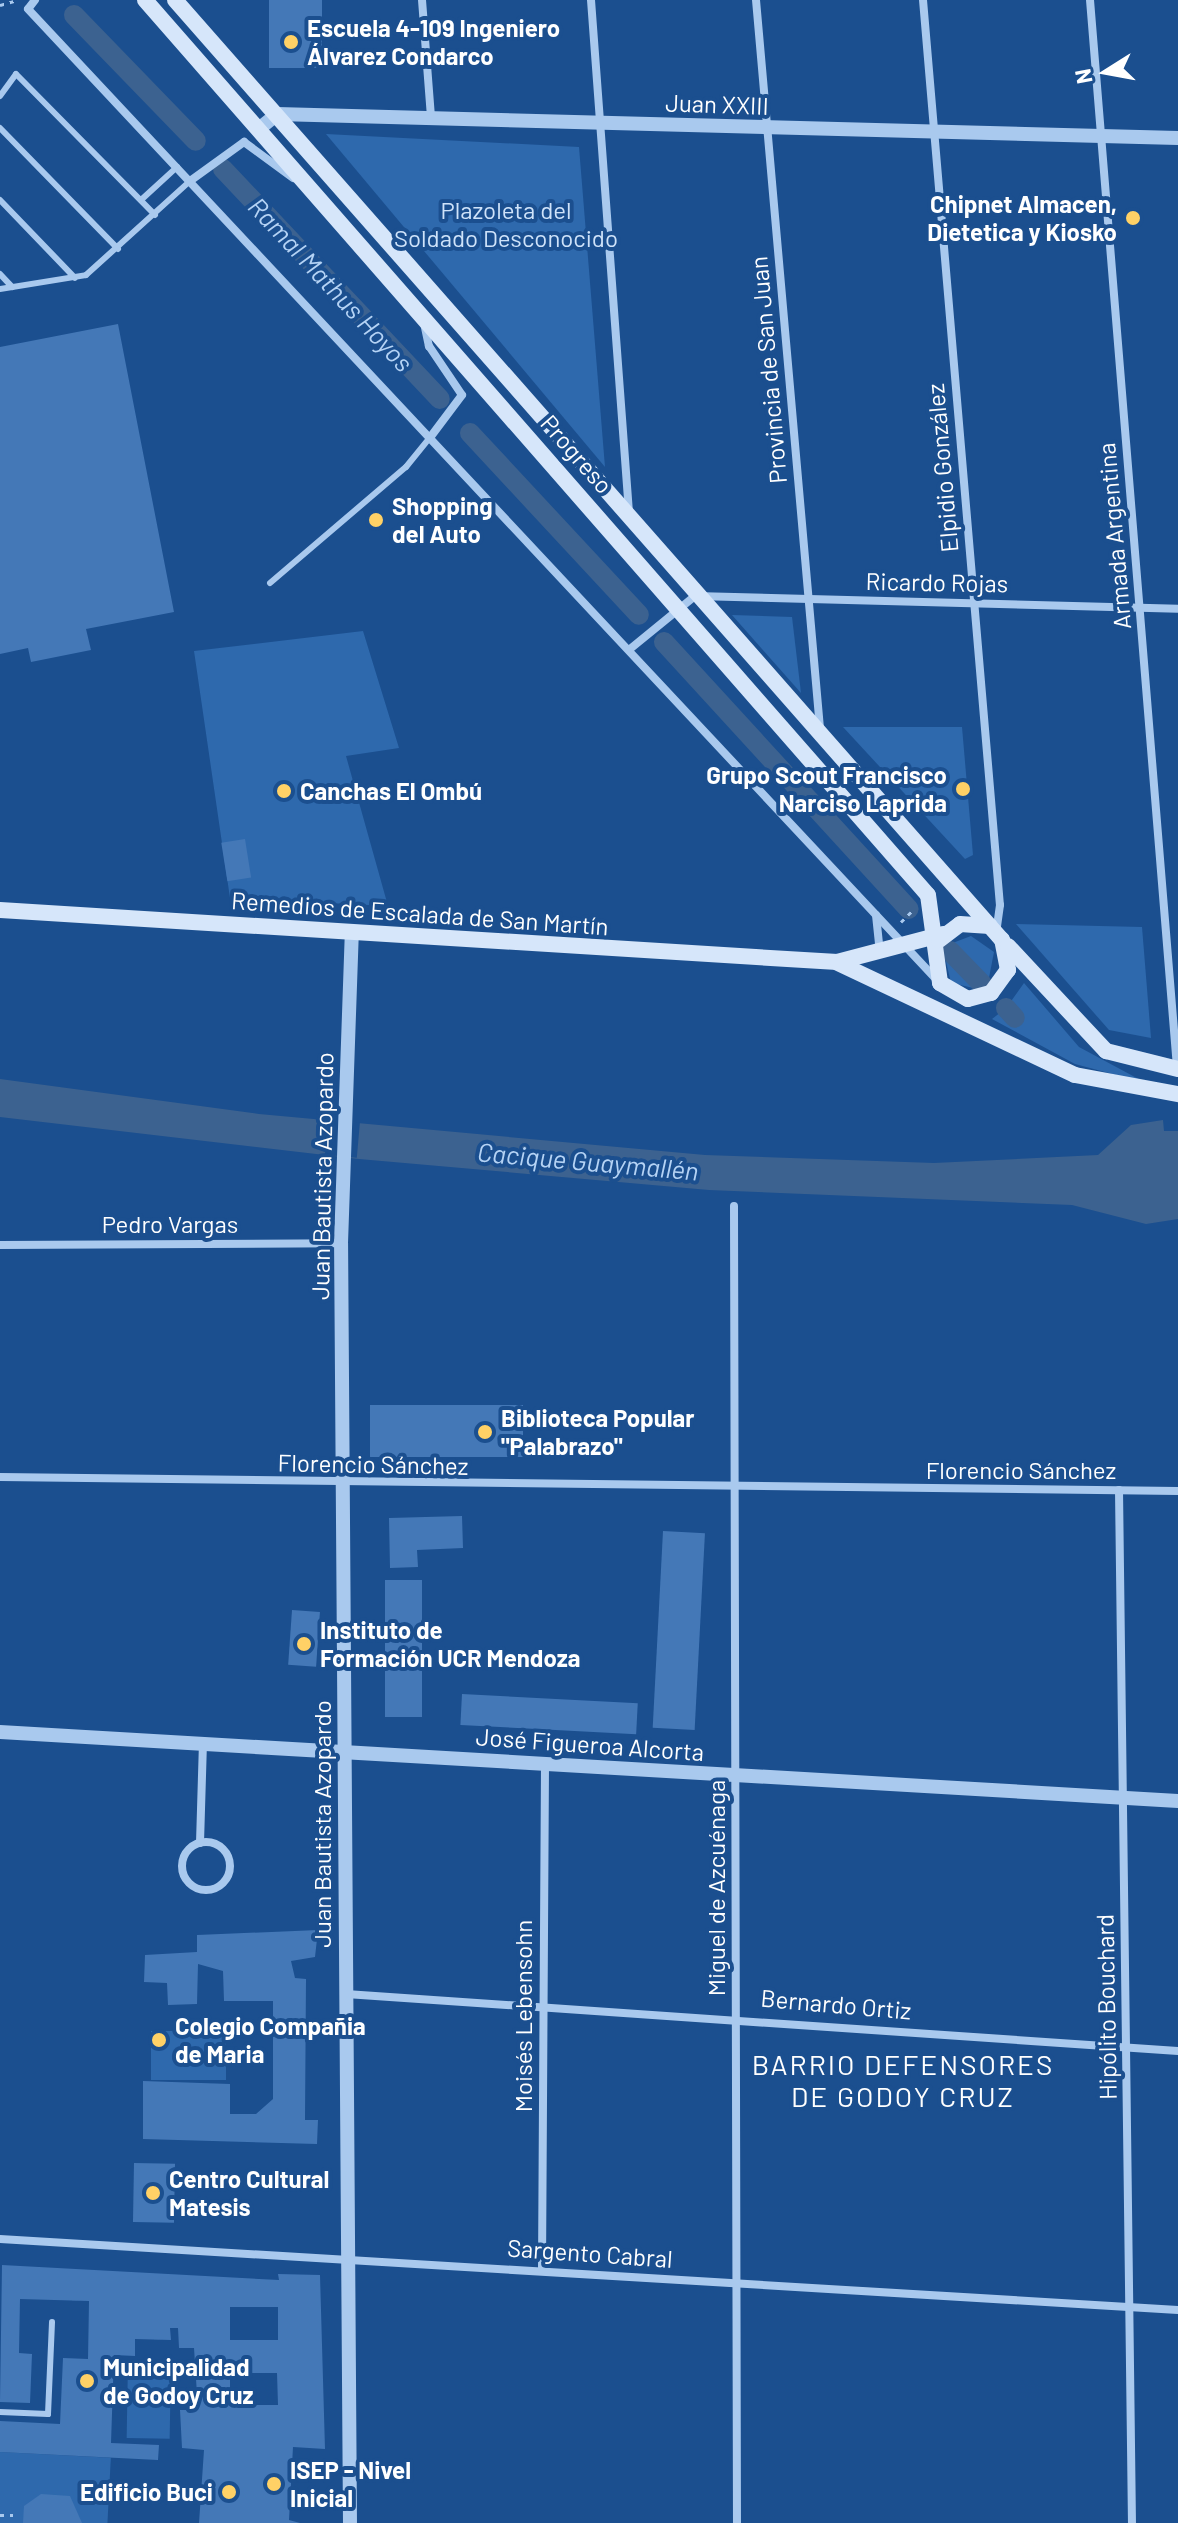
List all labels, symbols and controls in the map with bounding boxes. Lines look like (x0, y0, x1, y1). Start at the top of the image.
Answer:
place label: Escuela 4-109 Ingeniero Álvarez Condarco (307, 14, 560, 70)
north arrow (1066, 32, 1146, 112)
marker: Escuela 4-109 Ingeniero Álvarez Condarco (282, 33, 300, 51)
text: N (1068, 67, 1097, 86)
street label: Juan XXIII (665, 88, 769, 120)
water label: Ramal Mathus Hoyos (242, 190, 420, 378)
place label: Chipnet Almacen, Dietetica y Kiosko (927, 190, 1117, 246)
park label: Plazoleta del Soldado Desconocido (394, 196, 618, 252)
marker: Chipnet Almacen, Dietetica y Kiosko (1124, 209, 1142, 227)
street label: Provincia de San Juan (744, 255, 792, 485)
street label: Elpidio González (920, 383, 964, 553)
street label: Progreso (535, 409, 619, 499)
street label: Armada Argentina (1091, 441, 1137, 631)
place label: Shopping del Auto (392, 492, 493, 548)
marker: Shopping del Auto (367, 511, 385, 529)
street label: Ricardo Rojas (865, 566, 1009, 598)
place label: Grupo Scout Francisco Narciso Laprida (706, 761, 947, 817)
place label: Canchas El Ombú (300, 777, 482, 805)
marker: Grupo Scout Francisco Narciso Laprida (954, 780, 972, 798)
marker: Canchas El Ombú (275, 782, 293, 800)
street label: Remedios de Escalada de San Martín (231, 885, 609, 941)
street label: Juan Bautista Azopardo (305, 1052, 339, 1300)
water label: Cacique Guaymallén (476, 1136, 700, 1186)
street label: Pedro Vargas (102, 1210, 238, 1238)
place label: Biblioteca Popular "Palabrazo" (501, 1404, 694, 1460)
marker: Biblioteca Popular "Palabrazo" (476, 1423, 494, 1441)
street label: Florencio Sánchez (277, 1448, 469, 1480)
street label: Florencio Sánchez (926, 1456, 1116, 1484)
place label: Instituto de Formación UCR Mendoza (320, 1616, 580, 1672)
marker: Instituto de Formación UCR Mendoza (295, 1635, 313, 1653)
street label: Juan Bautista Azopardo (308, 1700, 336, 1948)
street label: José Figueroa Alcorta (475, 1722, 705, 1766)
street label: Miguel de Azcuénaga (702, 1780, 730, 1996)
street label: Hipólito Bouchard (1090, 1914, 1122, 2100)
street label: Moisés Lebensohn (509, 1920, 537, 2112)
street label: Bernardo Ortiz (760, 1983, 912, 2025)
place label: Colegio Compañia de Maria (175, 2012, 366, 2068)
marker: Colegio Compañia de Maria (150, 2031, 168, 2049)
district label: BARRIO DEFENSORES DE GODOY CRUZ (752, 2047, 1054, 2113)
place label: Centro Cultural Matesis (169, 2165, 329, 2221)
marker: Centro Cultural Matesis (144, 2184, 162, 2202)
street label: Sargento Cabral (506, 2233, 674, 2273)
place label: Municipalidad de Godoy Cruz (103, 2353, 254, 2409)
marker: Municipalidad de Godoy Cruz (78, 2372, 96, 2390)
place label: ISEP - Nivel Inicial (290, 2456, 411, 2512)
marker: ISEP - Nivel Inicial (265, 2475, 283, 2493)
place label: Edificio Buci (80, 2478, 213, 2506)
marker: Edificio Buci (220, 2483, 238, 2501)

